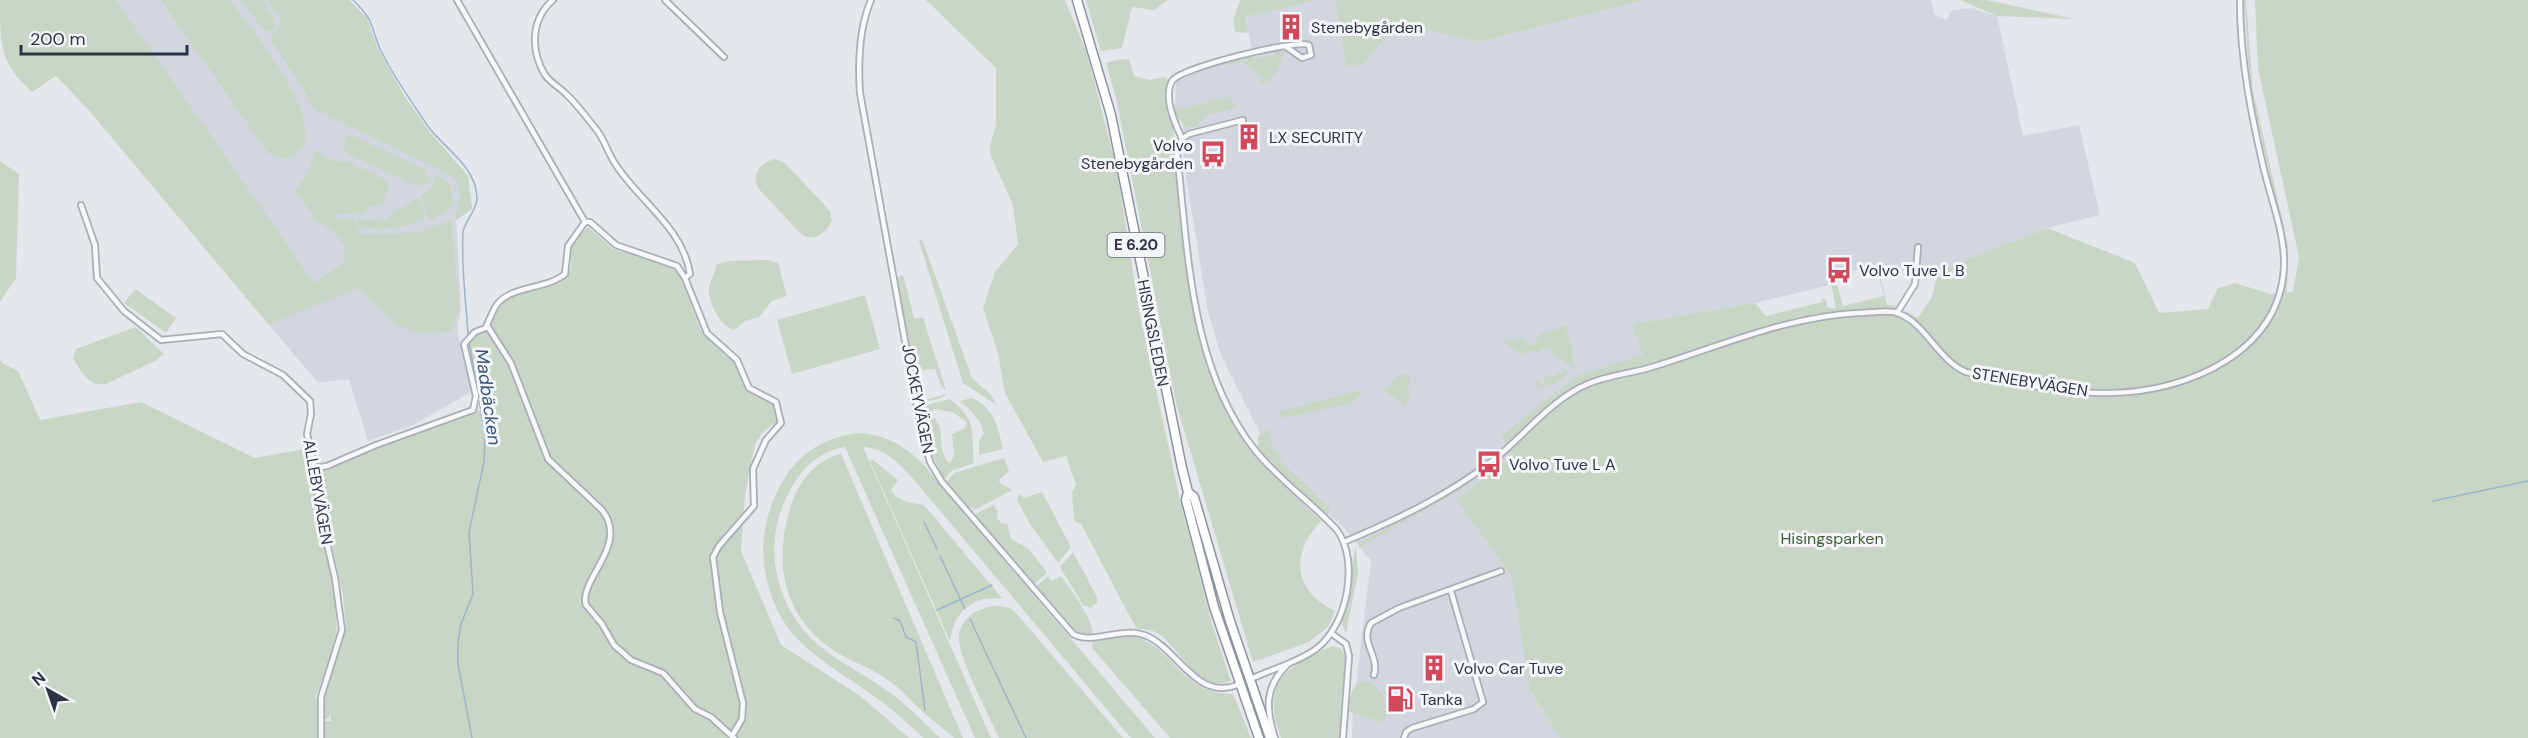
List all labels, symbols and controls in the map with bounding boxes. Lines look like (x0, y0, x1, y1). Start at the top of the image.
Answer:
building icon: Stenebygården (1276, 12, 1306, 42)
place label: Stenebygården (1311, 17, 1423, 38)
scale bar (21, 18, 188, 56)
text: 200 m (30, 27, 86, 51)
building icon: LX SECURITY (1234, 122, 1264, 152)
place label: LX SECURITY (1269, 127, 1363, 148)
place label: Volvo Stenebygården (1081, 135, 1193, 174)
bus stop icon: Volvo Stenebygården (1198, 139, 1228, 169)
road number: E 6.20 (1108, 233, 1164, 257)
bus stop icon: Volvo Tuve L B (1824, 255, 1854, 285)
place label: Volvo Tuve L B (1859, 260, 1965, 281)
street label: HISINGSLEDEN (1132, 278, 1174, 388)
street label: JOCKEYVÄGEN (897, 343, 939, 455)
water label: Madbäcken (469, 347, 507, 447)
street label: STENEBYVÄGEN (1971, 362, 2089, 402)
street label: ALLEBYVÄGEN (298, 438, 338, 546)
bus stop icon: Volvo Tuve L A (1474, 449, 1504, 479)
place label: Volvo Tuve L A (1509, 454, 1616, 475)
park label: Hisingsparken (1780, 528, 1884, 549)
building icon: Volvo Car Tuve (1419, 653, 1449, 683)
place label: Volvo Car Tuve (1454, 658, 1563, 679)
north arrow (18, 660, 78, 720)
text: N (27, 667, 50, 691)
fuel station icon: Tanka (1385, 684, 1415, 714)
place label: Tanka (1420, 689, 1462, 710)

